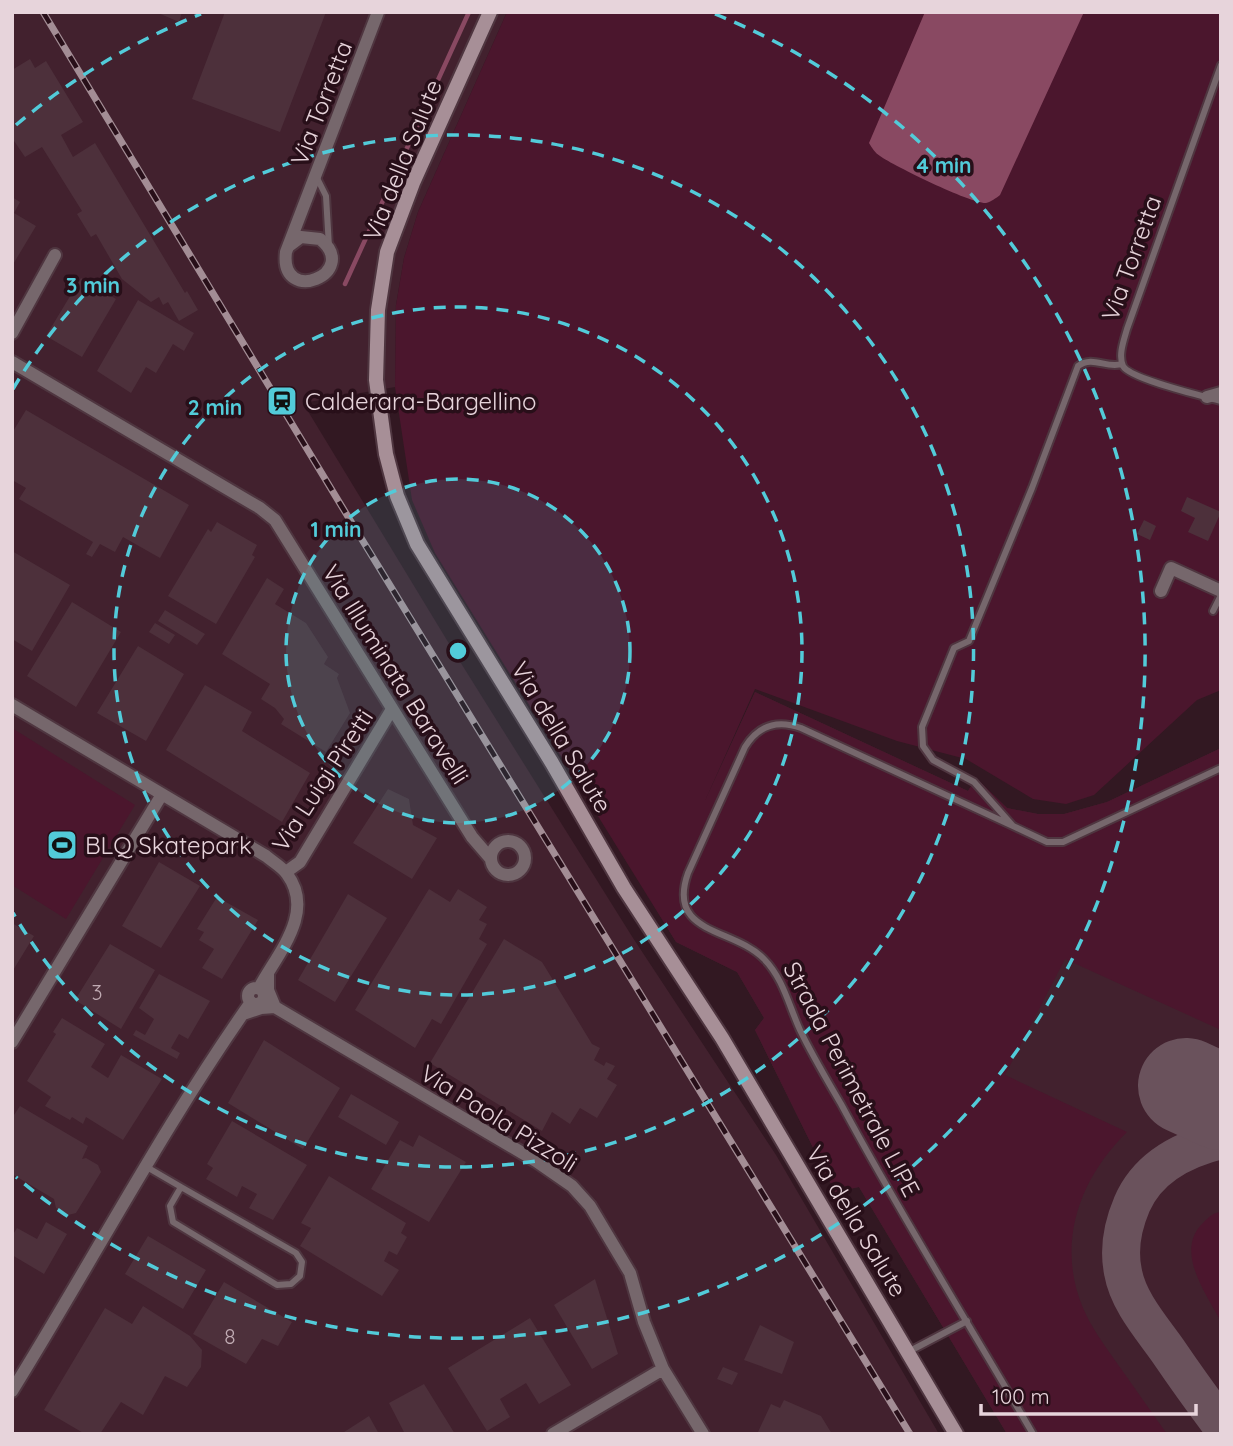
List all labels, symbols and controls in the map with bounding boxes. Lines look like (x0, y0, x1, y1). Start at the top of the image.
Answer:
street label: Via Torretta (284, 37, 358, 169)
street label: Via della Salute (356, 75, 448, 245)
text: 4 min (916, 152, 972, 178)
street label: Via Torretta (1095, 191, 1167, 325)
text: 3 min (66, 272, 120, 298)
station icon: Calderara-Bargellino (265, 384, 299, 418)
place label: Calderara-Bargellino (305, 386, 537, 416)
text: 2 min (188, 394, 242, 420)
text: 1 min (311, 516, 361, 542)
street label: Via Illuminata Baravelli (316, 559, 476, 789)
centre of rings (446, 639, 470, 663)
street label: Via della Salute (505, 656, 619, 818)
street label: Via Luigi Piretti (265, 703, 379, 857)
sports icon: BLQ Skatepark (45, 828, 79, 862)
place label: BLQ Skatepark (85, 830, 252, 860)
street label: Strada Perimetrale LIPE (777, 956, 927, 1202)
house number: 3 (91, 979, 103, 1005)
street label: Via Paola Pizzoli (415, 1058, 583, 1178)
street label: Via della Salute (800, 1140, 914, 1302)
house number: 8 (224, 1323, 236, 1349)
scale bar (981, 1372, 1196, 1416)
text: 100 m (992, 1383, 1050, 1409)

